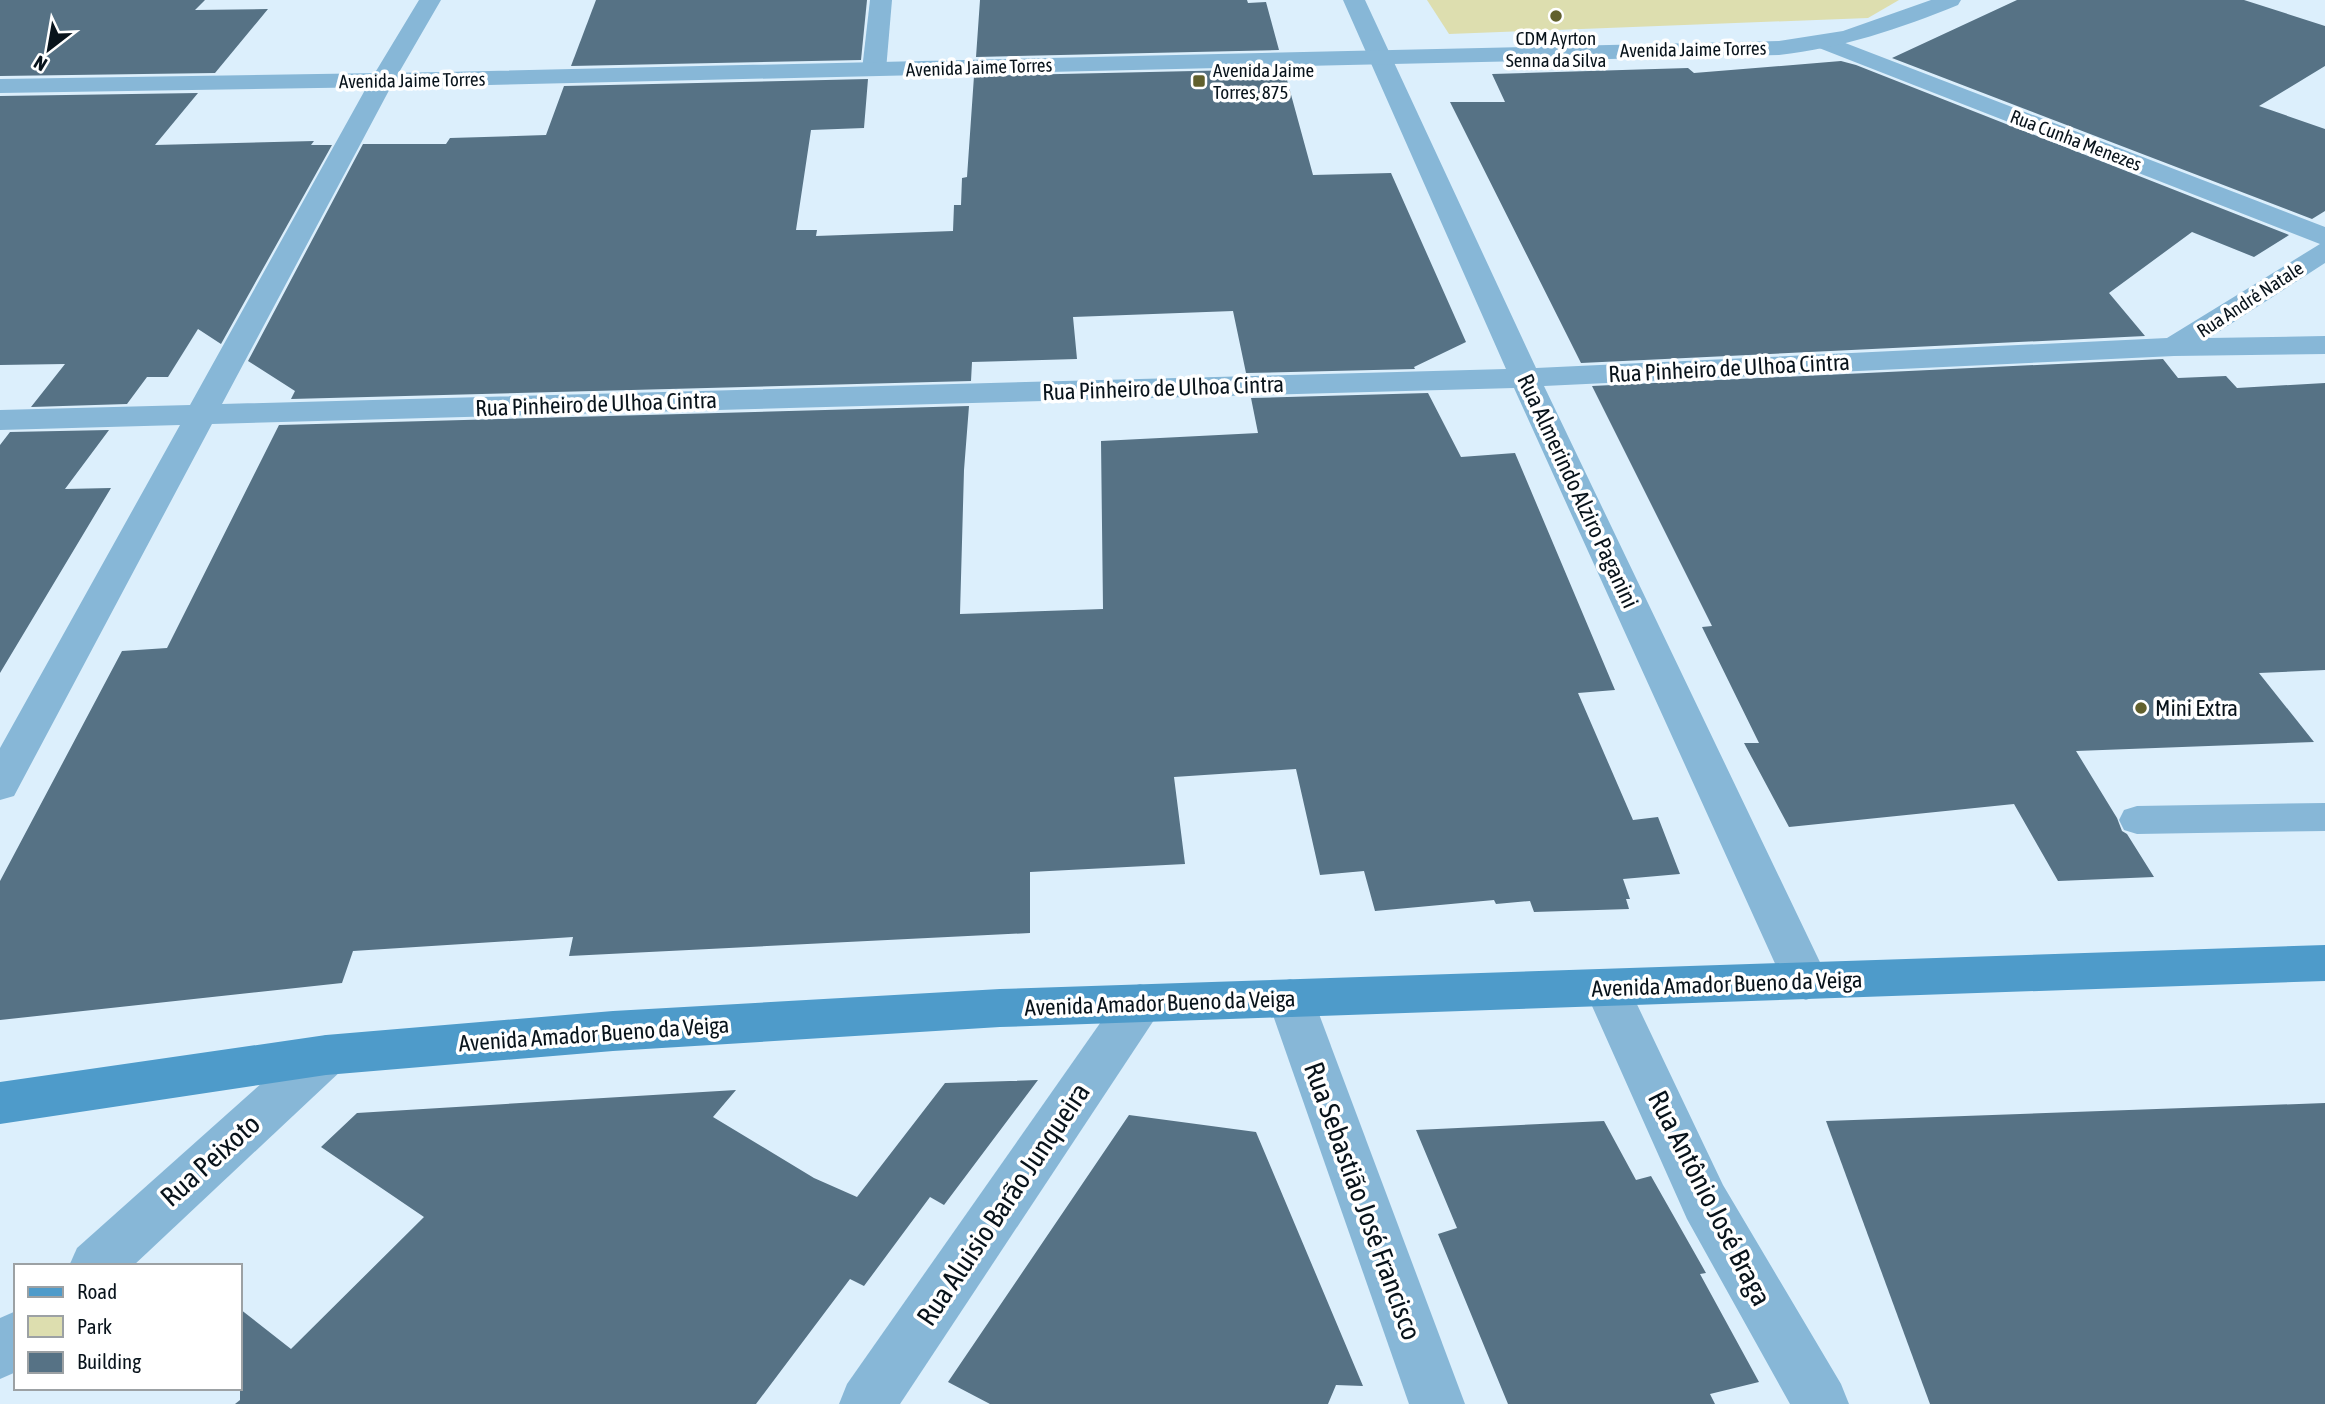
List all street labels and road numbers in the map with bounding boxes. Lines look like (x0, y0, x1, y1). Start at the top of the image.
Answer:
street label: Avenida Jaime Torres (1620, 37, 1767, 61)
street label: Avenida Jaime Torres (905, 53, 1053, 81)
street label: Avenida Jaime Torres (339, 68, 486, 92)
street label: Rua Cunha Menezes (2007, 105, 2145, 175)
street label: Rua André Natale (2193, 256, 2307, 342)
street label: Rua Pinheiro de Ulhoa Cintra (1608, 349, 1850, 387)
street label: Rua Almerindo Alziro Paganini (1512, 370, 1644, 612)
street label: Rua Pinheiro de Ulhoa Cintra (1042, 371, 1284, 405)
street label: Rua Pinheiro de Ulhoa Cintra (475, 387, 717, 421)
street label: Avenida Amador Bueno da Veiga (1591, 966, 1863, 1002)
street label: Avenida Amador Bueno da Veiga (1024, 985, 1296, 1021)
street label: Avenida Amador Bueno da Veiga (458, 1012, 730, 1056)
street label: Rua Sebastião José Francisco (1298, 1058, 1428, 1344)
street label: Rua Aluisio Barão Junqueira (910, 1077, 1096, 1331)
street label: Rua Antônio José Braga (1642, 1085, 1778, 1311)
street label: Rua Peixoto (154, 1107, 266, 1213)

